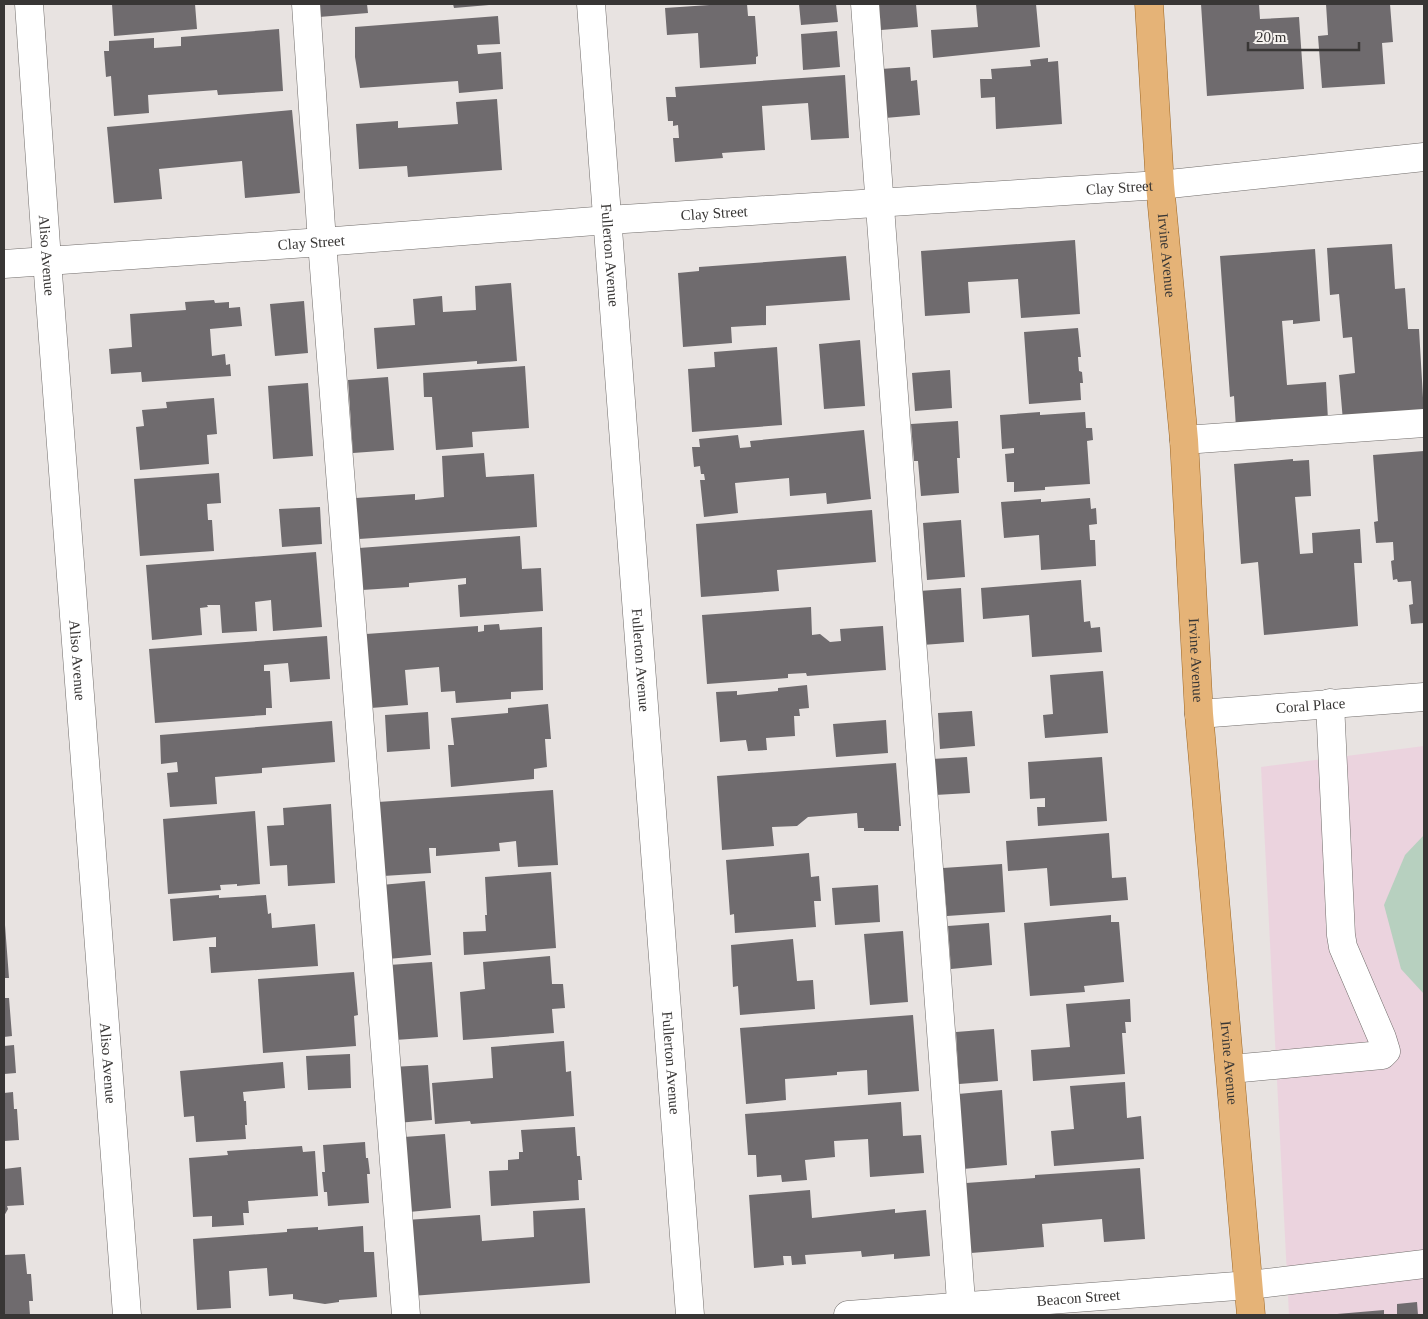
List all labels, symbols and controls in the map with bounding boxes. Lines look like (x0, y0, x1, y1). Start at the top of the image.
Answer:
scale bar (1248, 20, 1359, 52)
text: 20 m (1256, 29, 1287, 45)
street label: Clay Street (1085, 177, 1154, 198)
street label: Fullerton Avenue (598, 203, 622, 308)
street label: Clay Street (680, 203, 749, 223)
street label: Irvine Avenue (1155, 213, 1179, 298)
street label: Aliso Avenue (36, 214, 58, 297)
street label: Clay Street (277, 232, 346, 253)
street label: Fullerton Avenue (629, 608, 652, 713)
street label: Irvine Avenue (1186, 618, 1206, 703)
street label: Aliso Avenue (66, 619, 88, 702)
street label: Coral Place (1275, 695, 1346, 716)
street label: Fullerton Avenue (659, 1011, 683, 1116)
street label: Irvine Avenue (1218, 1020, 1241, 1106)
street label: Aliso Avenue (97, 1022, 119, 1104)
street label: Beacon Street (1036, 1287, 1122, 1309)

